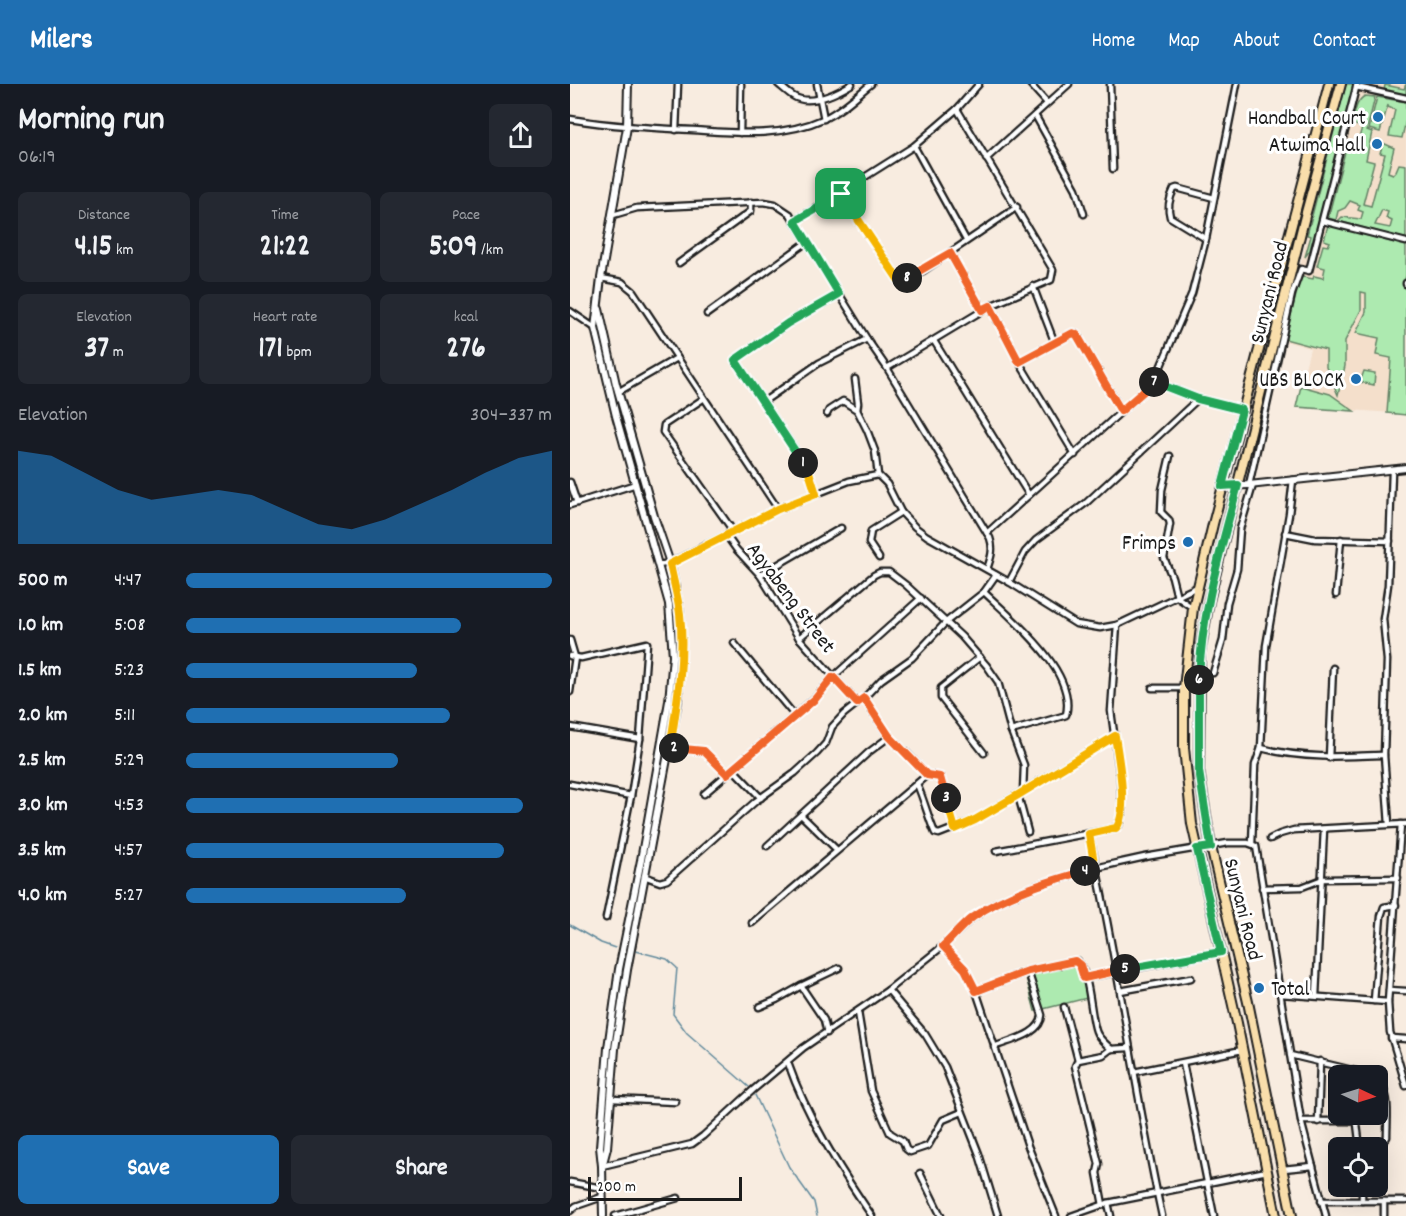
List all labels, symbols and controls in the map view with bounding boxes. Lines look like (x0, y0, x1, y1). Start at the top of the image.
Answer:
text: Milers (30, 22, 93, 62)
text: Home (1091, 27, 1135, 57)
text: Map (1168, 27, 1200, 57)
text: About (1233, 27, 1280, 57)
text: Contact (1313, 27, 1376, 57)
text: Morning run (18, 98, 165, 145)
button: share (489, 104, 552, 167)
place label: Handball Court (1248, 105, 1366, 135)
marker: Handball Court (1371, 110, 1385, 124)
place label: Atwima Hall (1269, 132, 1365, 162)
marker: Atwima Hall (1370, 137, 1384, 151)
text: 06:19 (18, 144, 56, 172)
pin (815, 168, 866, 219)
icon: arrive (824, 177, 857, 210)
text: Distance (78, 204, 130, 227)
text: Time (271, 204, 299, 227)
text: Pace (452, 204, 480, 227)
text: 4.15 (74, 227, 112, 270)
text: 21:22 (260, 227, 310, 270)
text: 5:09 (429, 227, 478, 270)
text: km (112, 239, 134, 262)
text: /km (478, 239, 503, 262)
street label: Sunyani Road (1244, 239, 1298, 347)
pin: 8 (892, 263, 922, 293)
text: 8 (904, 266, 910, 289)
text: Elevation (76, 306, 132, 329)
text: Heart rate (253, 306, 317, 329)
text: kcal (454, 306, 478, 329)
text: 37 (84, 329, 109, 372)
text: 171 (258, 329, 283, 372)
text: 276 (446, 329, 486, 372)
text: m (109, 341, 124, 364)
text: bpm (283, 341, 312, 364)
pin: 7 (1139, 367, 1169, 397)
place label: UBS BLOCK (1259, 367, 1344, 397)
text: 7 (1151, 370, 1157, 393)
marker: UBS BLOCK (1349, 372, 1363, 386)
text: Elevation (18, 402, 88, 430)
text: 304–337 m (470, 402, 552, 430)
pin: 1 (788, 448, 818, 478)
text: 1 (801, 451, 805, 474)
place label: Frimps (1122, 530, 1176, 560)
marker: Frimps (1181, 535, 1195, 549)
street label: Agyabeng Street (738, 537, 841, 661)
text: 500 m (18, 567, 67, 595)
text: 4:47 (114, 567, 142, 595)
text: 1.0 km (18, 612, 63, 640)
text: 5:08 (114, 612, 146, 640)
text: 1.5 km (18, 657, 61, 685)
text: 5:23 (114, 657, 144, 685)
pin: 6 (1184, 665, 1214, 695)
text: 6 (1195, 668, 1203, 691)
text: 2.0 km (18, 702, 67, 730)
text: 5:11 (114, 702, 135, 730)
pin: 2 (659, 733, 689, 763)
text: 2 (671, 736, 678, 759)
text: 2.5 km (18, 747, 66, 775)
text: 5:29 (114, 747, 144, 775)
pin: 3 (931, 783, 961, 813)
text: 3 (942, 786, 950, 809)
text: 3.0 km (18, 792, 68, 820)
text: 4:53 (114, 792, 144, 820)
text: 3.5 km (18, 837, 66, 865)
text: 4:57 (114, 837, 143, 865)
pin: 4 (1070, 856, 1100, 886)
street label: Sunyani Road (1214, 856, 1268, 964)
text: 4 (1082, 859, 1088, 882)
text: 4.0 km (18, 882, 67, 910)
text: 5:27 (114, 882, 143, 910)
pin: 5 (1110, 954, 1140, 984)
text: 5 (1121, 957, 1129, 980)
place label: Total (1271, 976, 1309, 1006)
marker: Total (1252, 981, 1266, 995)
north arrow (1328, 1065, 1388, 1125)
map controls (1328, 1065, 1388, 1197)
button: Save (18, 1135, 279, 1204)
button: Share (291, 1135, 552, 1204)
button: locate (1328, 1137, 1388, 1197)
scale bar (588, 1174, 742, 1202)
text: 200 m (597, 1176, 636, 1199)

